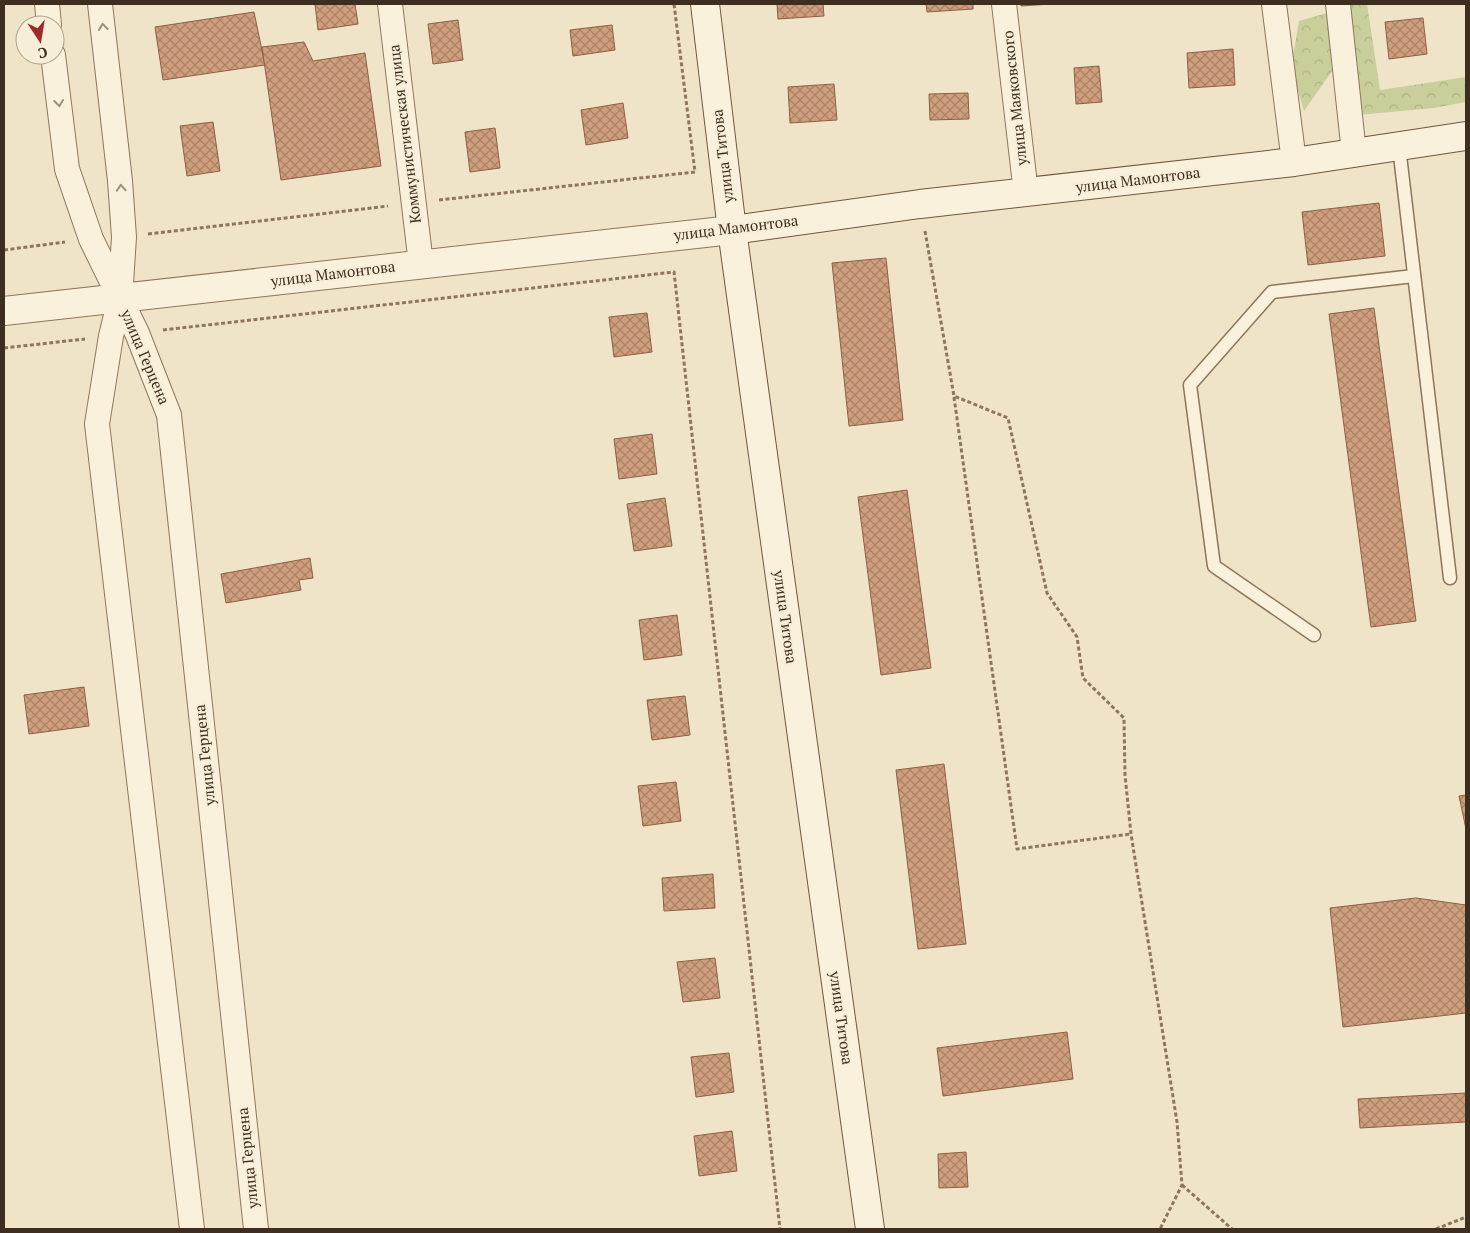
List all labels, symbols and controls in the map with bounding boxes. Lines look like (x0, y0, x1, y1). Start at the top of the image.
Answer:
north arrow (15, 15, 65, 65)
one-way arrow (98, 22, 109, 30)
street label: улица Маяковского (997, 30, 1031, 168)
text: С (36, 43, 49, 63)
street label: Коммунистическая улица (383, 43, 425, 225)
one-way arrow (53, 100, 64, 108)
street label: улица Титова (706, 108, 738, 205)
street label: улица Мамонтова (1073, 161, 1202, 197)
one-way arrow (115, 184, 126, 192)
street label: улица Мамонтова (671, 209, 800, 245)
street label: улица Мамонтова (268, 255, 397, 291)
street label: улица Герцена (117, 305, 175, 408)
street label: улица Титова (769, 568, 803, 665)
street label: улица Герцена (189, 703, 219, 808)
street label: улица Титова (825, 969, 859, 1066)
street label: улица Герцена (232, 1106, 262, 1211)

